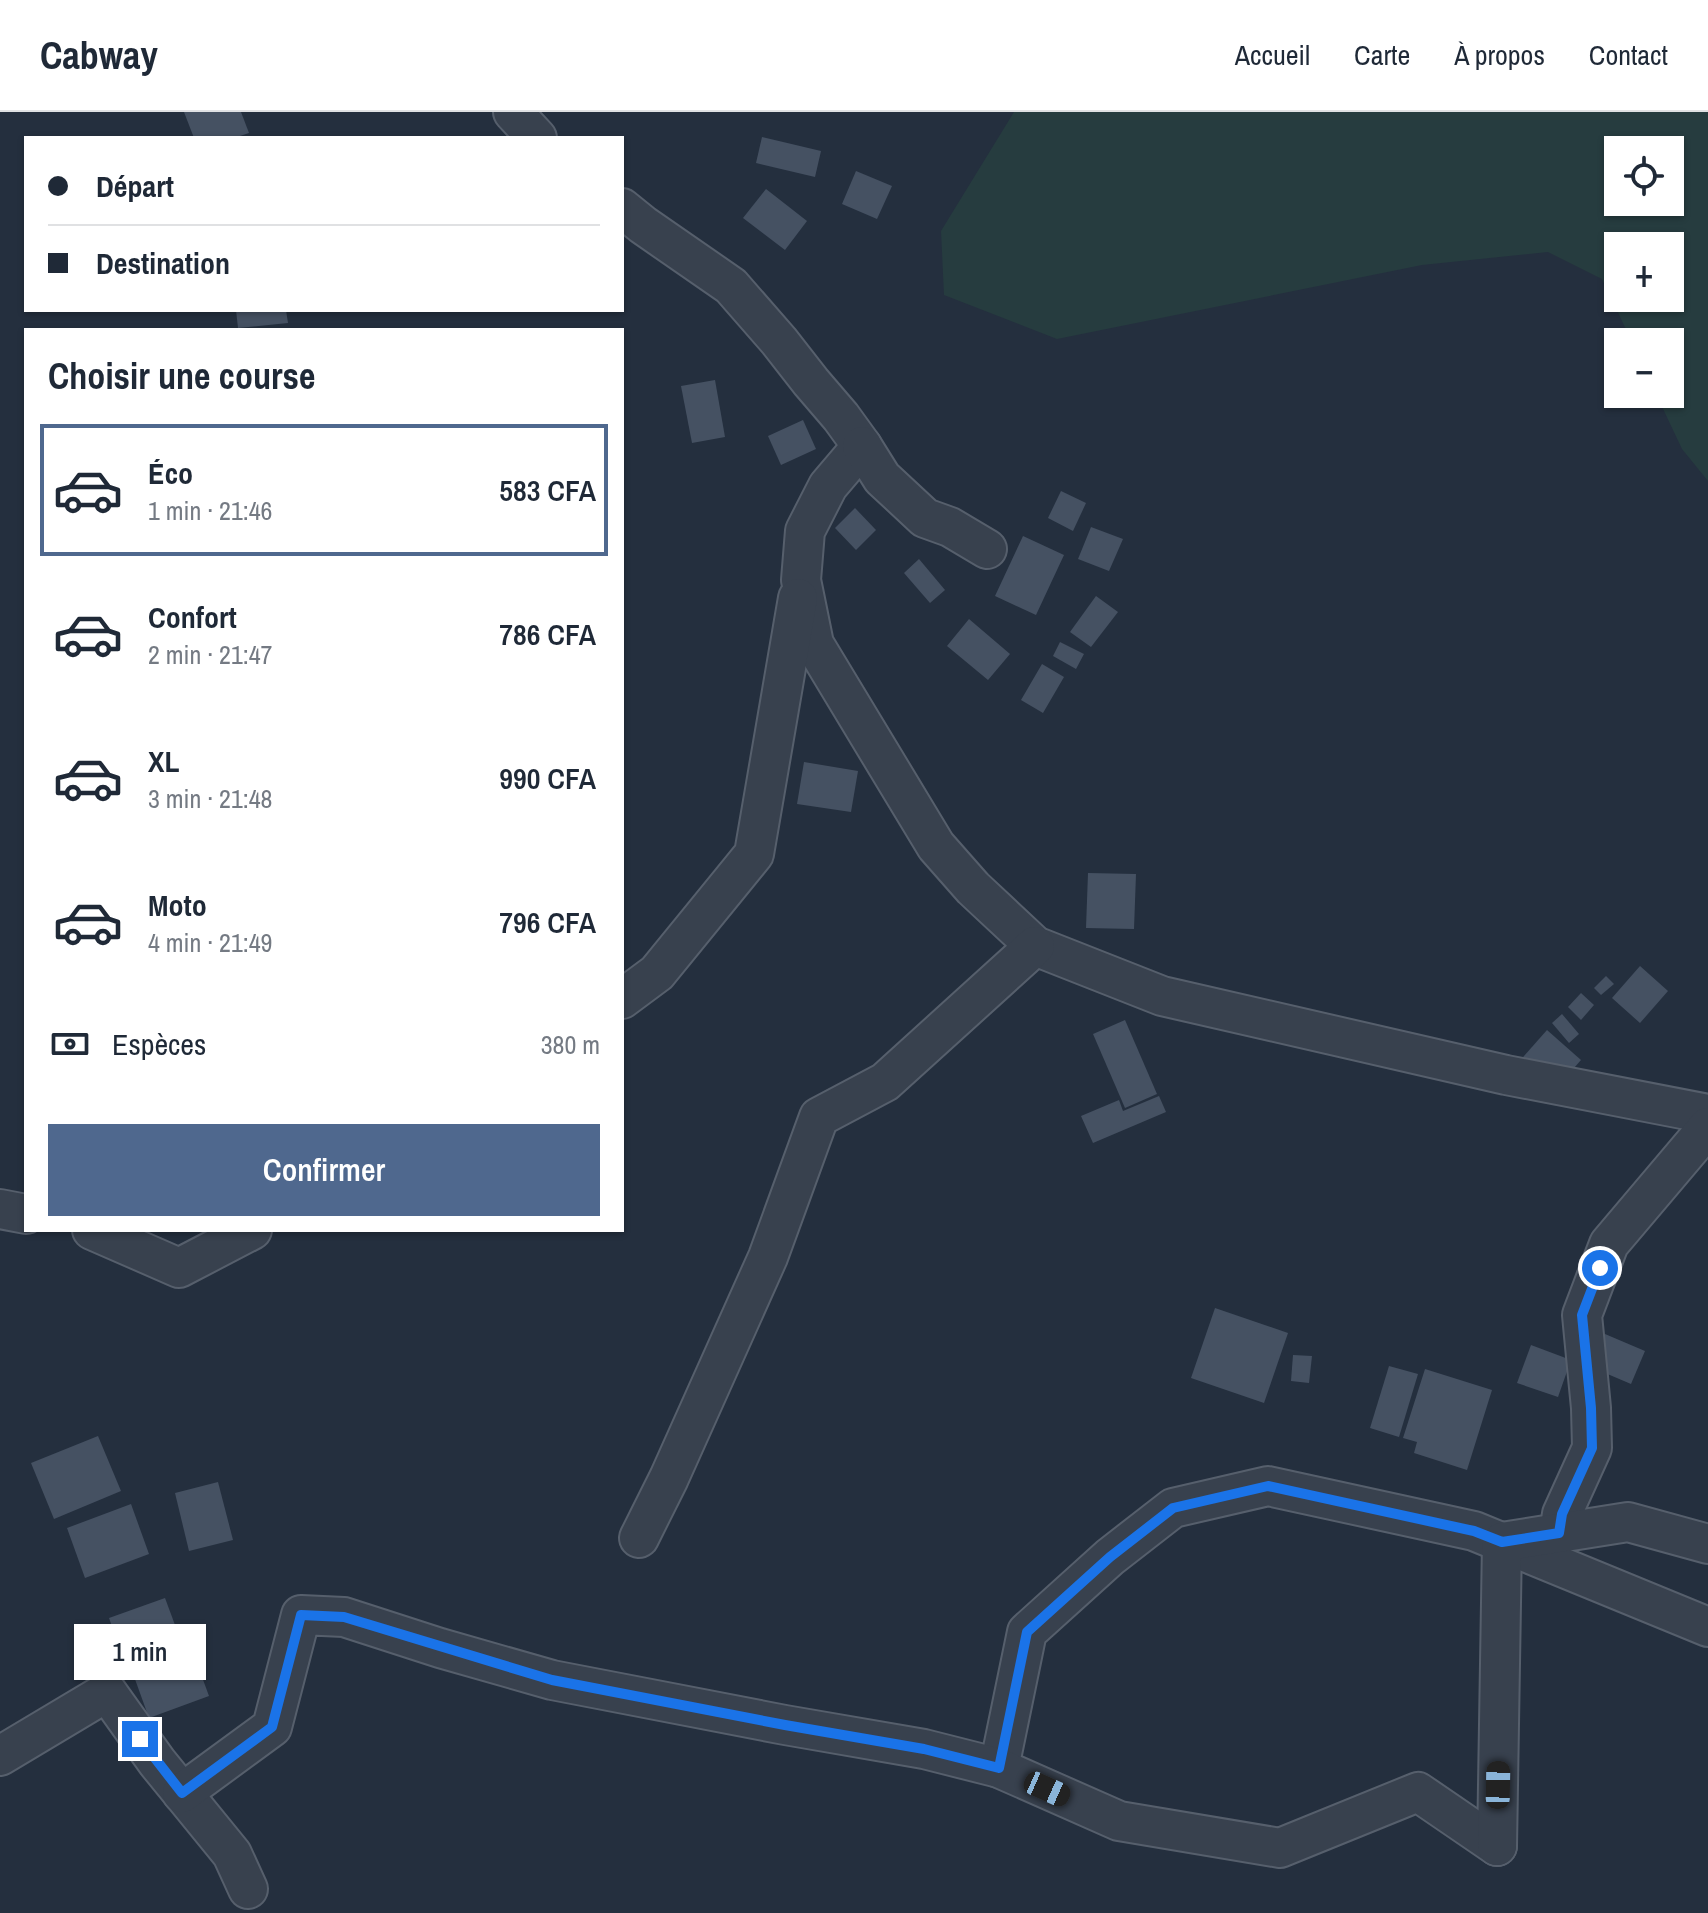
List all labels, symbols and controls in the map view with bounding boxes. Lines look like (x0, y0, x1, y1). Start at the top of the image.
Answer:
text: Cabway (40, 30, 158, 81)
text: Accueil (1235, 36, 1310, 74)
text: Carte (1354, 36, 1410, 74)
text: À propos (1454, 36, 1545, 74)
text: Contact (1589, 36, 1668, 74)
map controls (1604, 136, 1684, 408)
button: locate (1604, 136, 1684, 216)
text: Départ (96, 166, 174, 206)
button: + (1604, 232, 1684, 312)
text: Destination (96, 243, 230, 283)
button: − (1604, 328, 1684, 408)
text: Choisir une course (48, 352, 315, 400)
text: Éco (148, 453, 193, 493)
icon: car (52, 454, 124, 526)
text: 583 CFA (499, 470, 596, 510)
text: 1 min · 21:46 (148, 493, 272, 528)
text: Confort (148, 597, 237, 637)
icon: car (52, 598, 124, 670)
text: 786 CFA (499, 614, 596, 654)
text: 2 min · 21:47 (148, 637, 272, 672)
text: XL (148, 741, 179, 781)
icon: car (52, 742, 124, 814)
text: 990 CFA (499, 758, 596, 798)
text: 3 min · 21:48 (148, 781, 272, 816)
text: Moto (148, 885, 207, 925)
icon: car (52, 886, 124, 958)
text: 796 CFA (499, 902, 596, 942)
text: 4 min · 21:49 (148, 925, 272, 960)
icon: cash (48, 1022, 92, 1066)
text: Espèces (112, 1024, 206, 1064)
text: 380 m (541, 1027, 600, 1062)
button: Confirmer (48, 1124, 600, 1216)
route start (1582, 1250, 1618, 1286)
callout: 1 min (74, 1623, 206, 1679)
text: 1 min (113, 1634, 167, 1669)
route end (122, 1721, 158, 1757)
car (1486, 1761, 1510, 1809)
car (1020, 1768, 1074, 1810)

